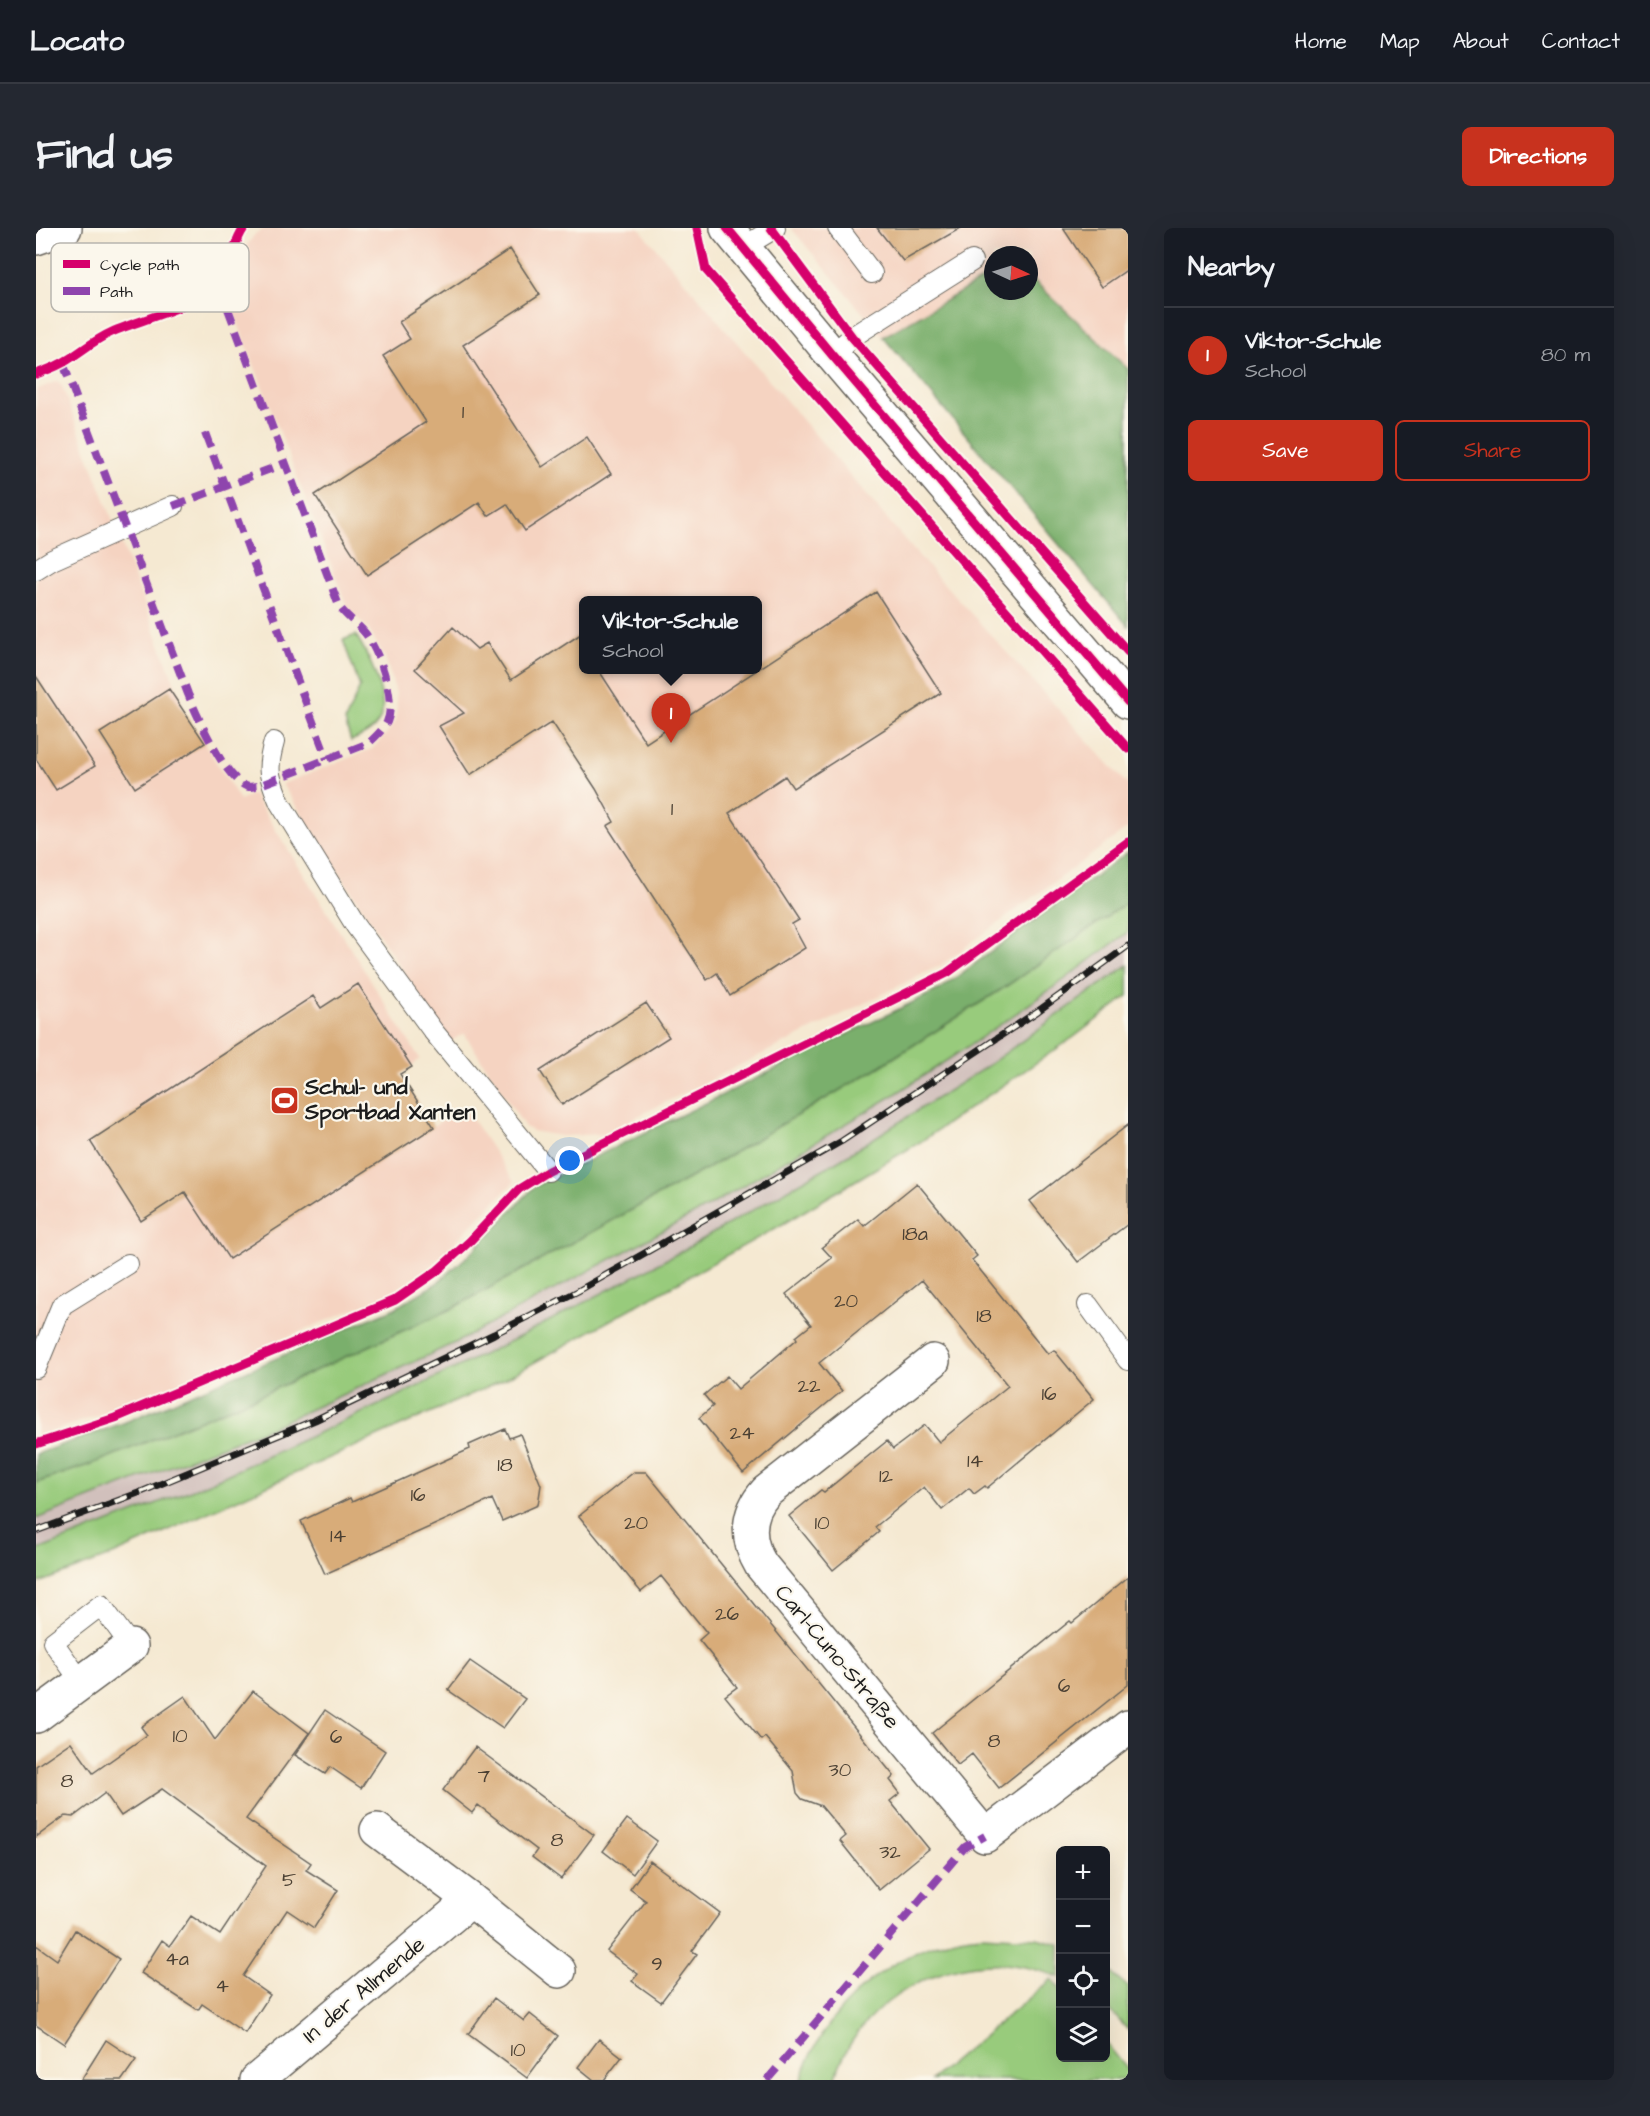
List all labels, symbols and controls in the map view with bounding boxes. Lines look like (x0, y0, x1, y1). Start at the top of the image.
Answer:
text: Locato (30, 22, 124, 61)
text: Home (1295, 27, 1347, 56)
text: Map (1380, 27, 1420, 56)
text: About (1453, 27, 1509, 56)
text: Contact (1542, 27, 1620, 56)
text: Find us (36, 127, 173, 185)
button: Directions (1462, 127, 1614, 186)
legend (51, 243, 249, 312)
north arrow (984, 246, 1038, 300)
text: Nearby (1188, 249, 1275, 285)
text: Cycle path (100, 254, 179, 277)
text: Path (100, 281, 133, 303)
text: Viktor-Schule (1245, 326, 1381, 357)
text: 1 (1206, 341, 1209, 369)
text: 80 m (1541, 341, 1590, 369)
text: School (1245, 357, 1306, 385)
house number: 1 (462, 398, 465, 426)
button: Save (1188, 420, 1383, 481)
button: Share (1395, 420, 1590, 481)
popup (579, 596, 762, 674)
text: Viktor-Schule (602, 606, 739, 637)
text: School (602, 637, 663, 665)
pin: 1 (652, 694, 690, 743)
house number: 1 (671, 795, 674, 823)
place label: Schul- und Sportbad Xanten (304, 1072, 476, 1128)
sports icon: Schul- und Sportbad Xanten (268, 1084, 300, 1116)
your location (555, 1146, 584, 1175)
house number: 18a (902, 1220, 928, 1248)
house number: 20 (834, 1287, 858, 1315)
house number: 18 (976, 1302, 992, 1330)
house number: 22 (798, 1372, 821, 1400)
house number: 16 (1041, 1380, 1057, 1408)
house number: 24 (729, 1419, 755, 1447)
house number: 14 (967, 1447, 983, 1475)
house number: 18 (497, 1451, 513, 1479)
house number: 12 (879, 1462, 894, 1490)
house number: 16 (410, 1481, 426, 1509)
house number: 20 (624, 1509, 648, 1537)
house number: 10 (814, 1509, 830, 1537)
house number: 14 (330, 1522, 346, 1550)
street label: Carl-Cuno-Straße (767, 1578, 907, 1736)
house number: 26 (715, 1600, 739, 1628)
house number: 6 (1058, 1672, 1071, 1700)
house number: 10 (172, 1722, 188, 1750)
house number: 6 (330, 1723, 343, 1751)
house number: 8 (988, 1727, 1001, 1755)
house number: 30 (829, 1756, 852, 1784)
house number: 7 (478, 1762, 490, 1790)
house number: 8 (61, 1767, 74, 1795)
house number: 8 (551, 1826, 564, 1854)
house number: 32 (879, 1838, 901, 1866)
map controls (1056, 1846, 1110, 2062)
button: + (1056, 1846, 1110, 1900)
house number: 5 (282, 1866, 296, 1894)
button: − (1056, 1900, 1110, 1954)
street label: In der Allmende (296, 1929, 432, 2051)
house number: 4a (165, 1945, 189, 1973)
house number: 9 (651, 1950, 663, 1978)
button: locate (1056, 1954, 1110, 2008)
house number: 4 (215, 1972, 229, 2000)
button: layers (1056, 2008, 1110, 2062)
house number: 10 (510, 2036, 526, 2064)

